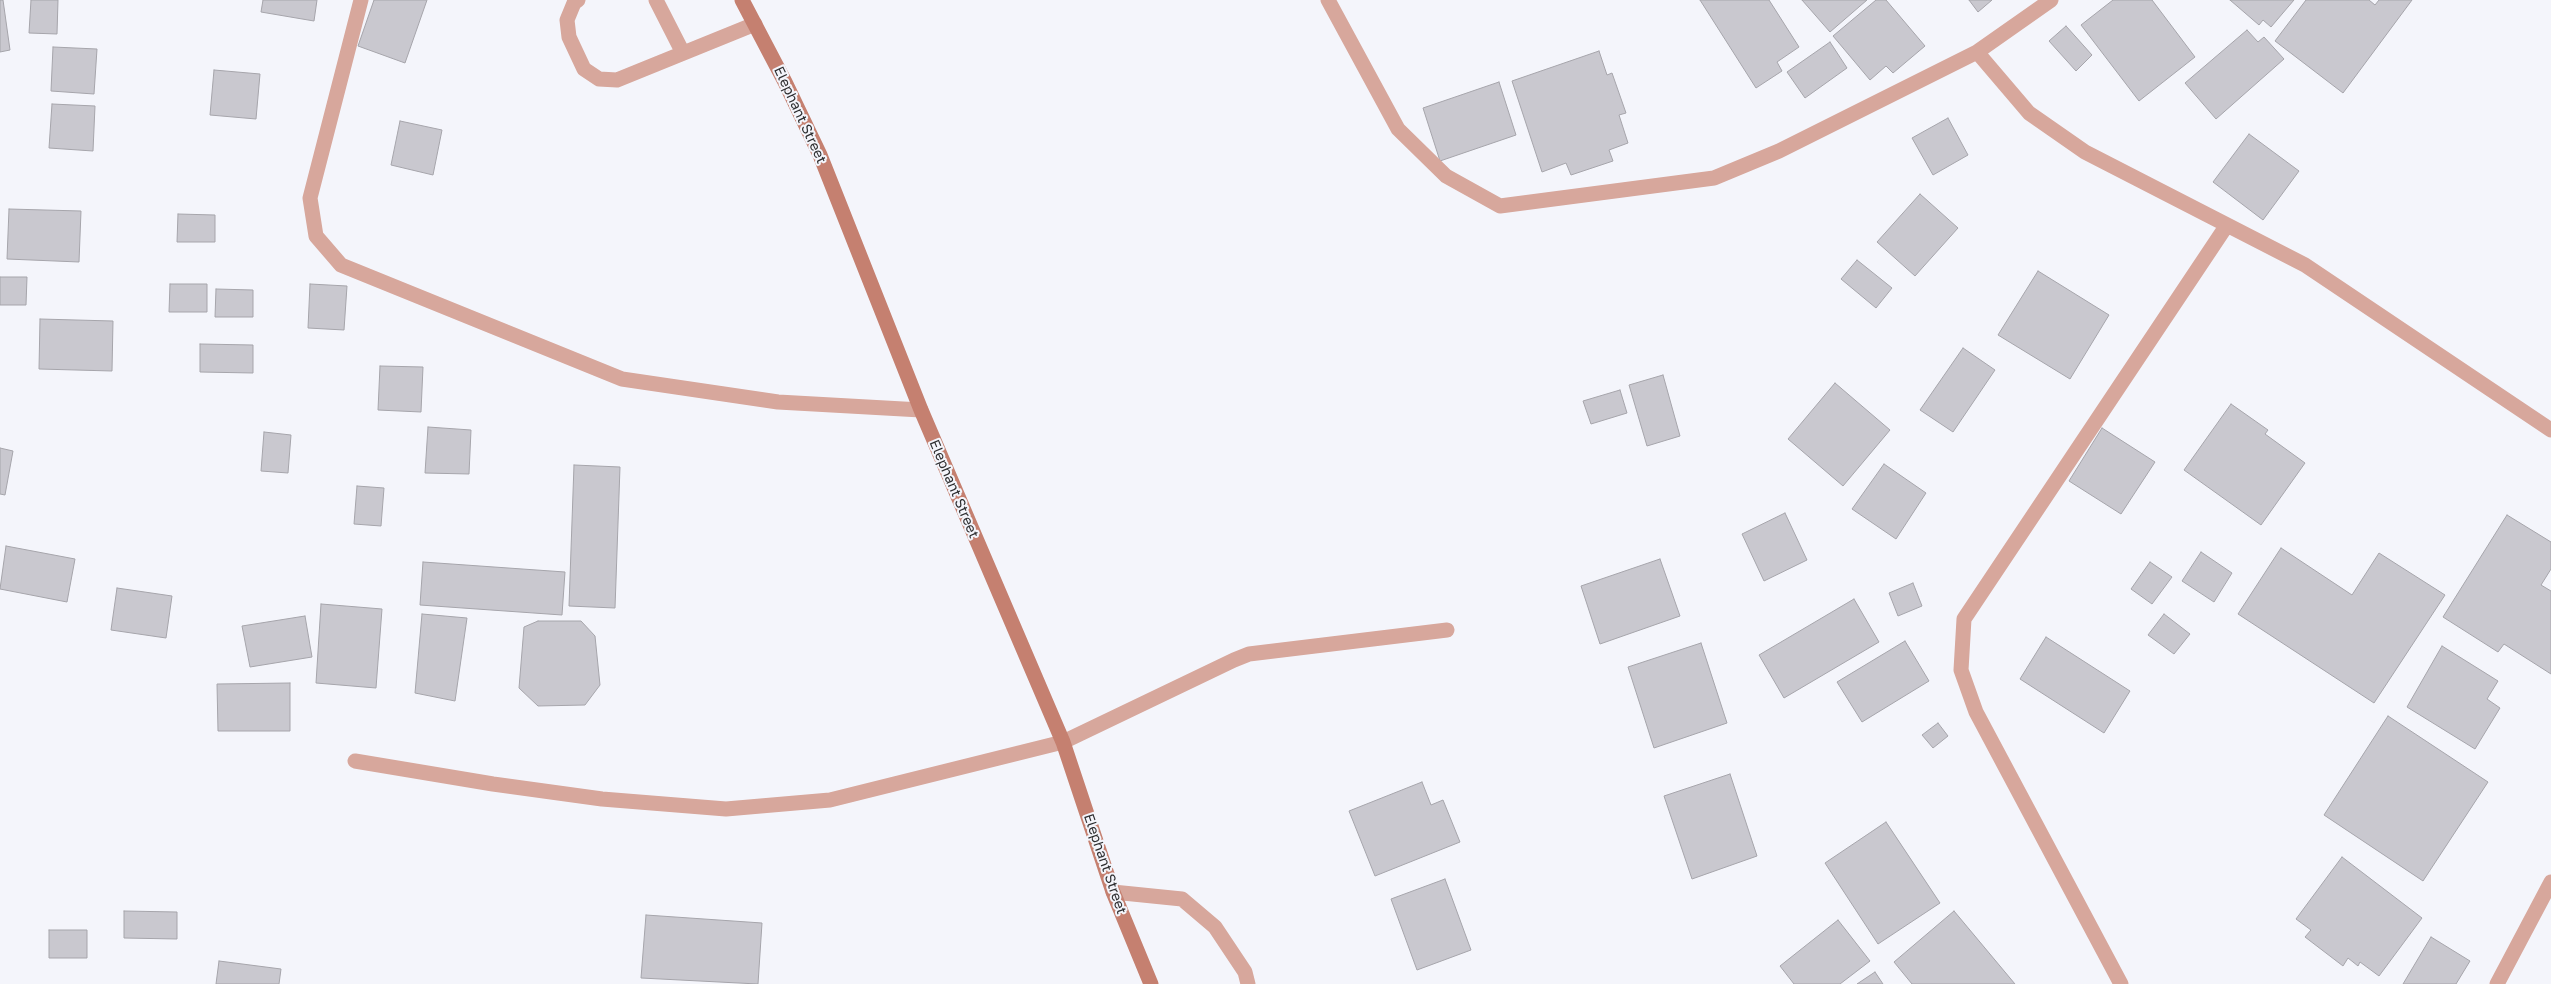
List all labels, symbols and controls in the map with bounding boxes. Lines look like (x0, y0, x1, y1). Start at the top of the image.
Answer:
street label: Elephant Street (770, 64, 830, 166)
street label: Elephant Street (926, 437, 982, 541)
street label: Elephant Street (1080, 812, 1130, 916)

